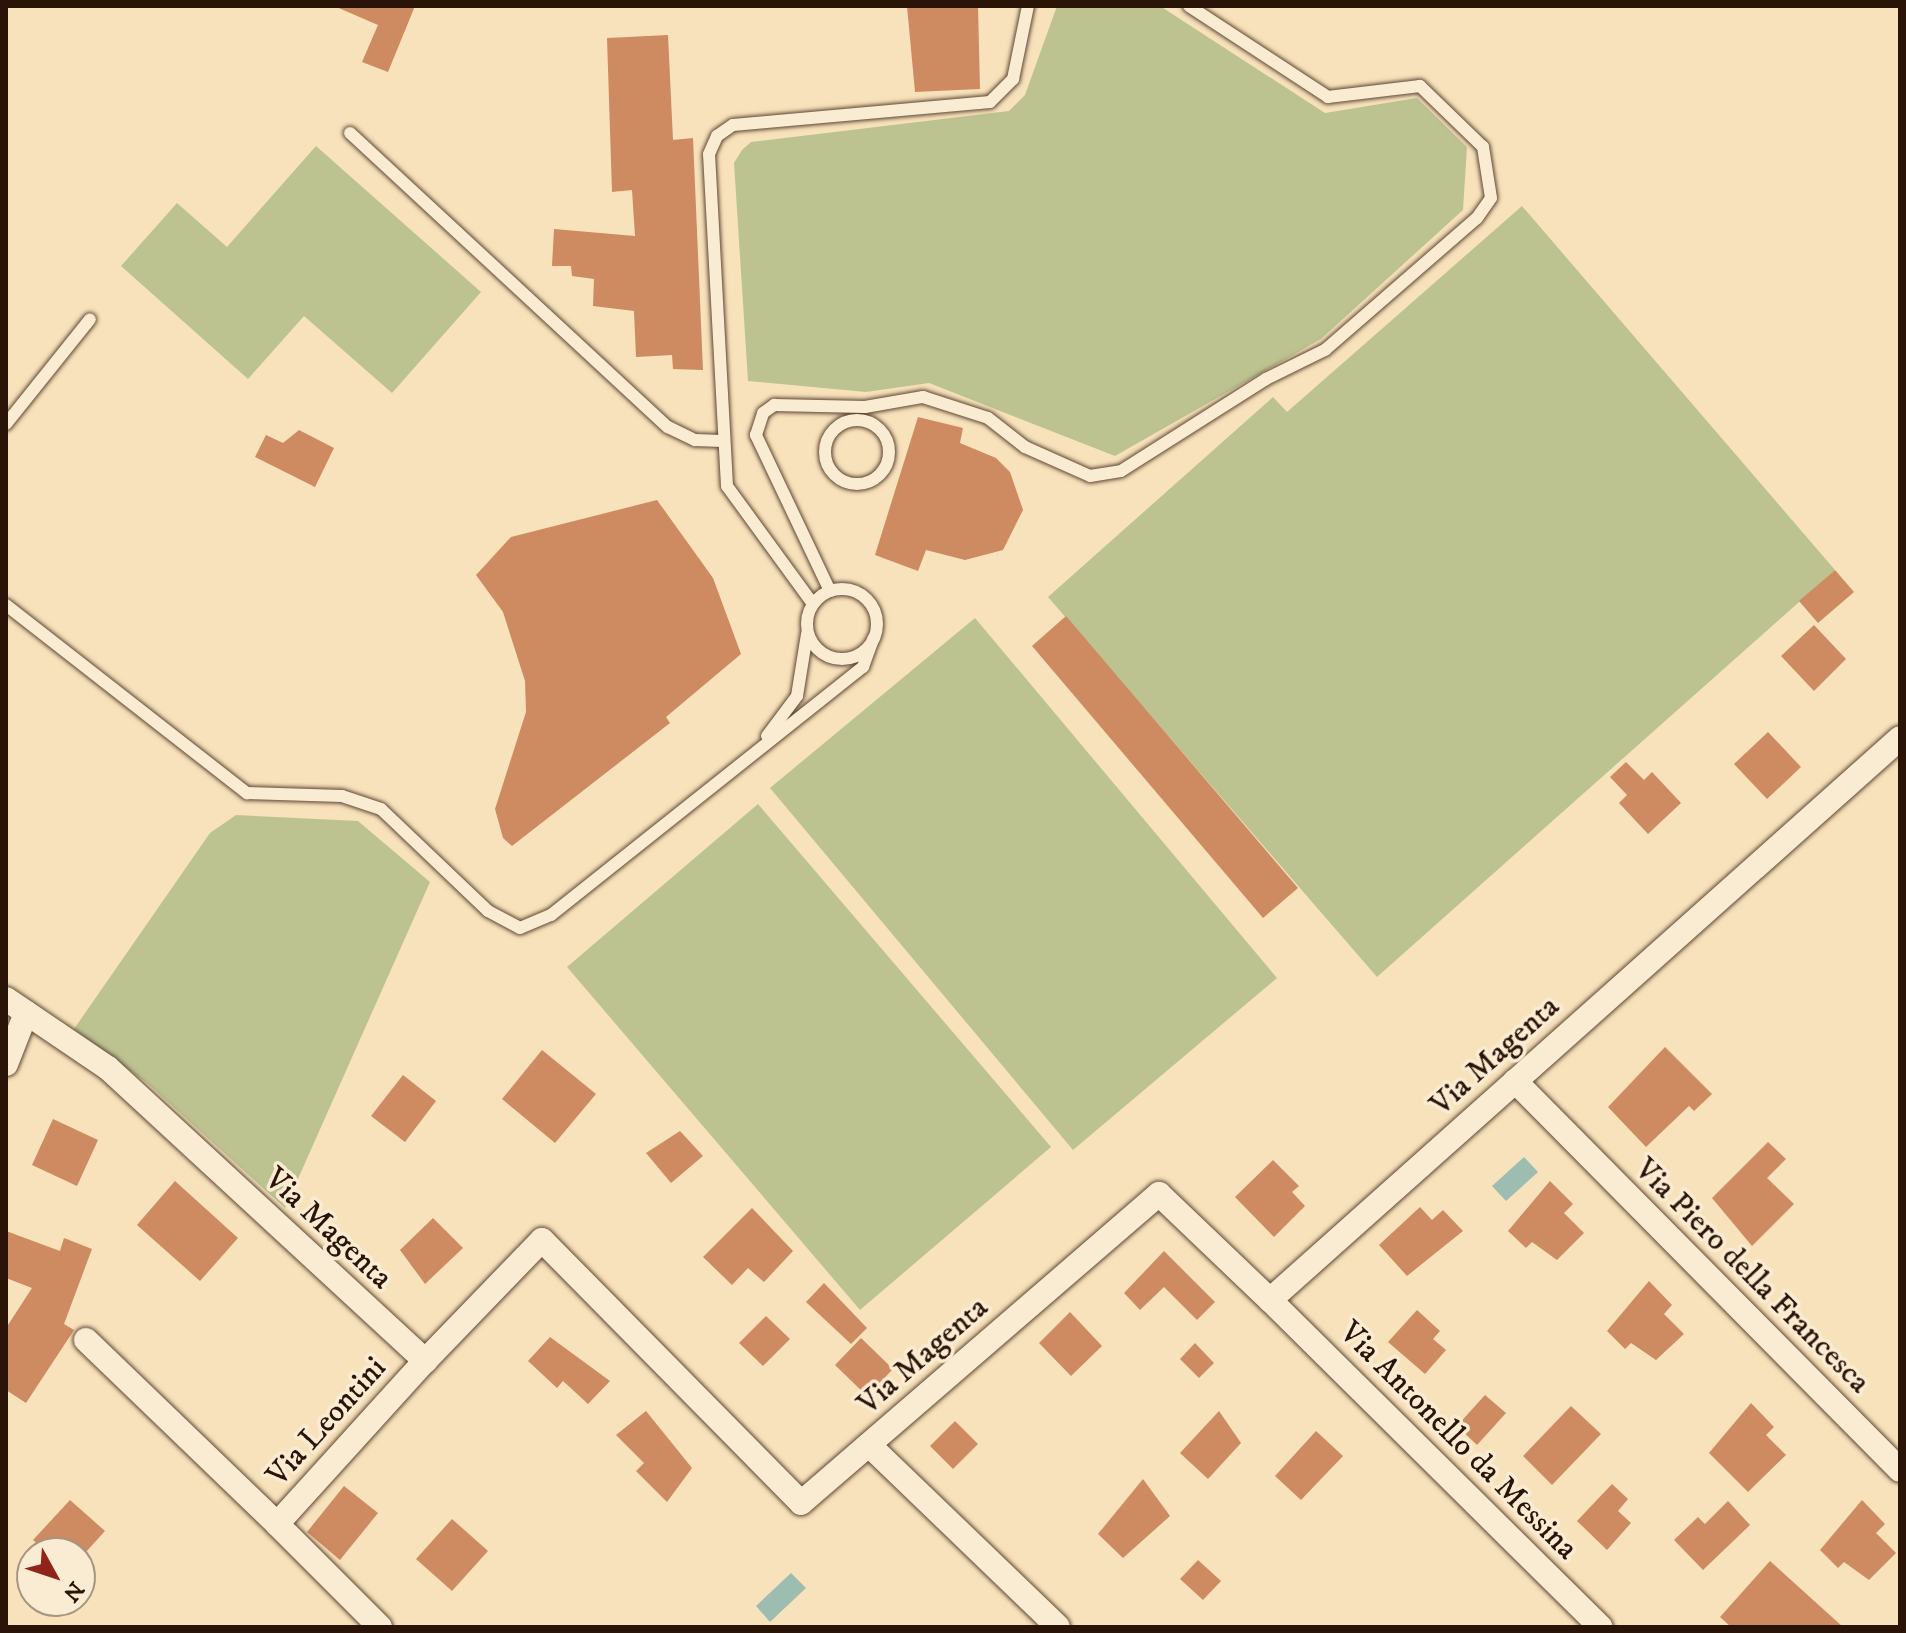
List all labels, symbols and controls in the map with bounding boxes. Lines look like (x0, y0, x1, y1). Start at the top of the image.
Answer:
street label: Via Magenta (1422, 988, 1568, 1124)
street label: Via Piero della Francesca (1626, 1150, 1878, 1402)
street label: Via Magenta (256, 1160, 400, 1298)
street label: Via Magenta (850, 1289, 996, 1423)
street label: Via Antonello da Messina (1331, 1314, 1585, 1568)
street label: Via Leontini (259, 1349, 395, 1495)
north arrow (16, 1537, 96, 1617)
text: N (57, 1576, 89, 1607)

